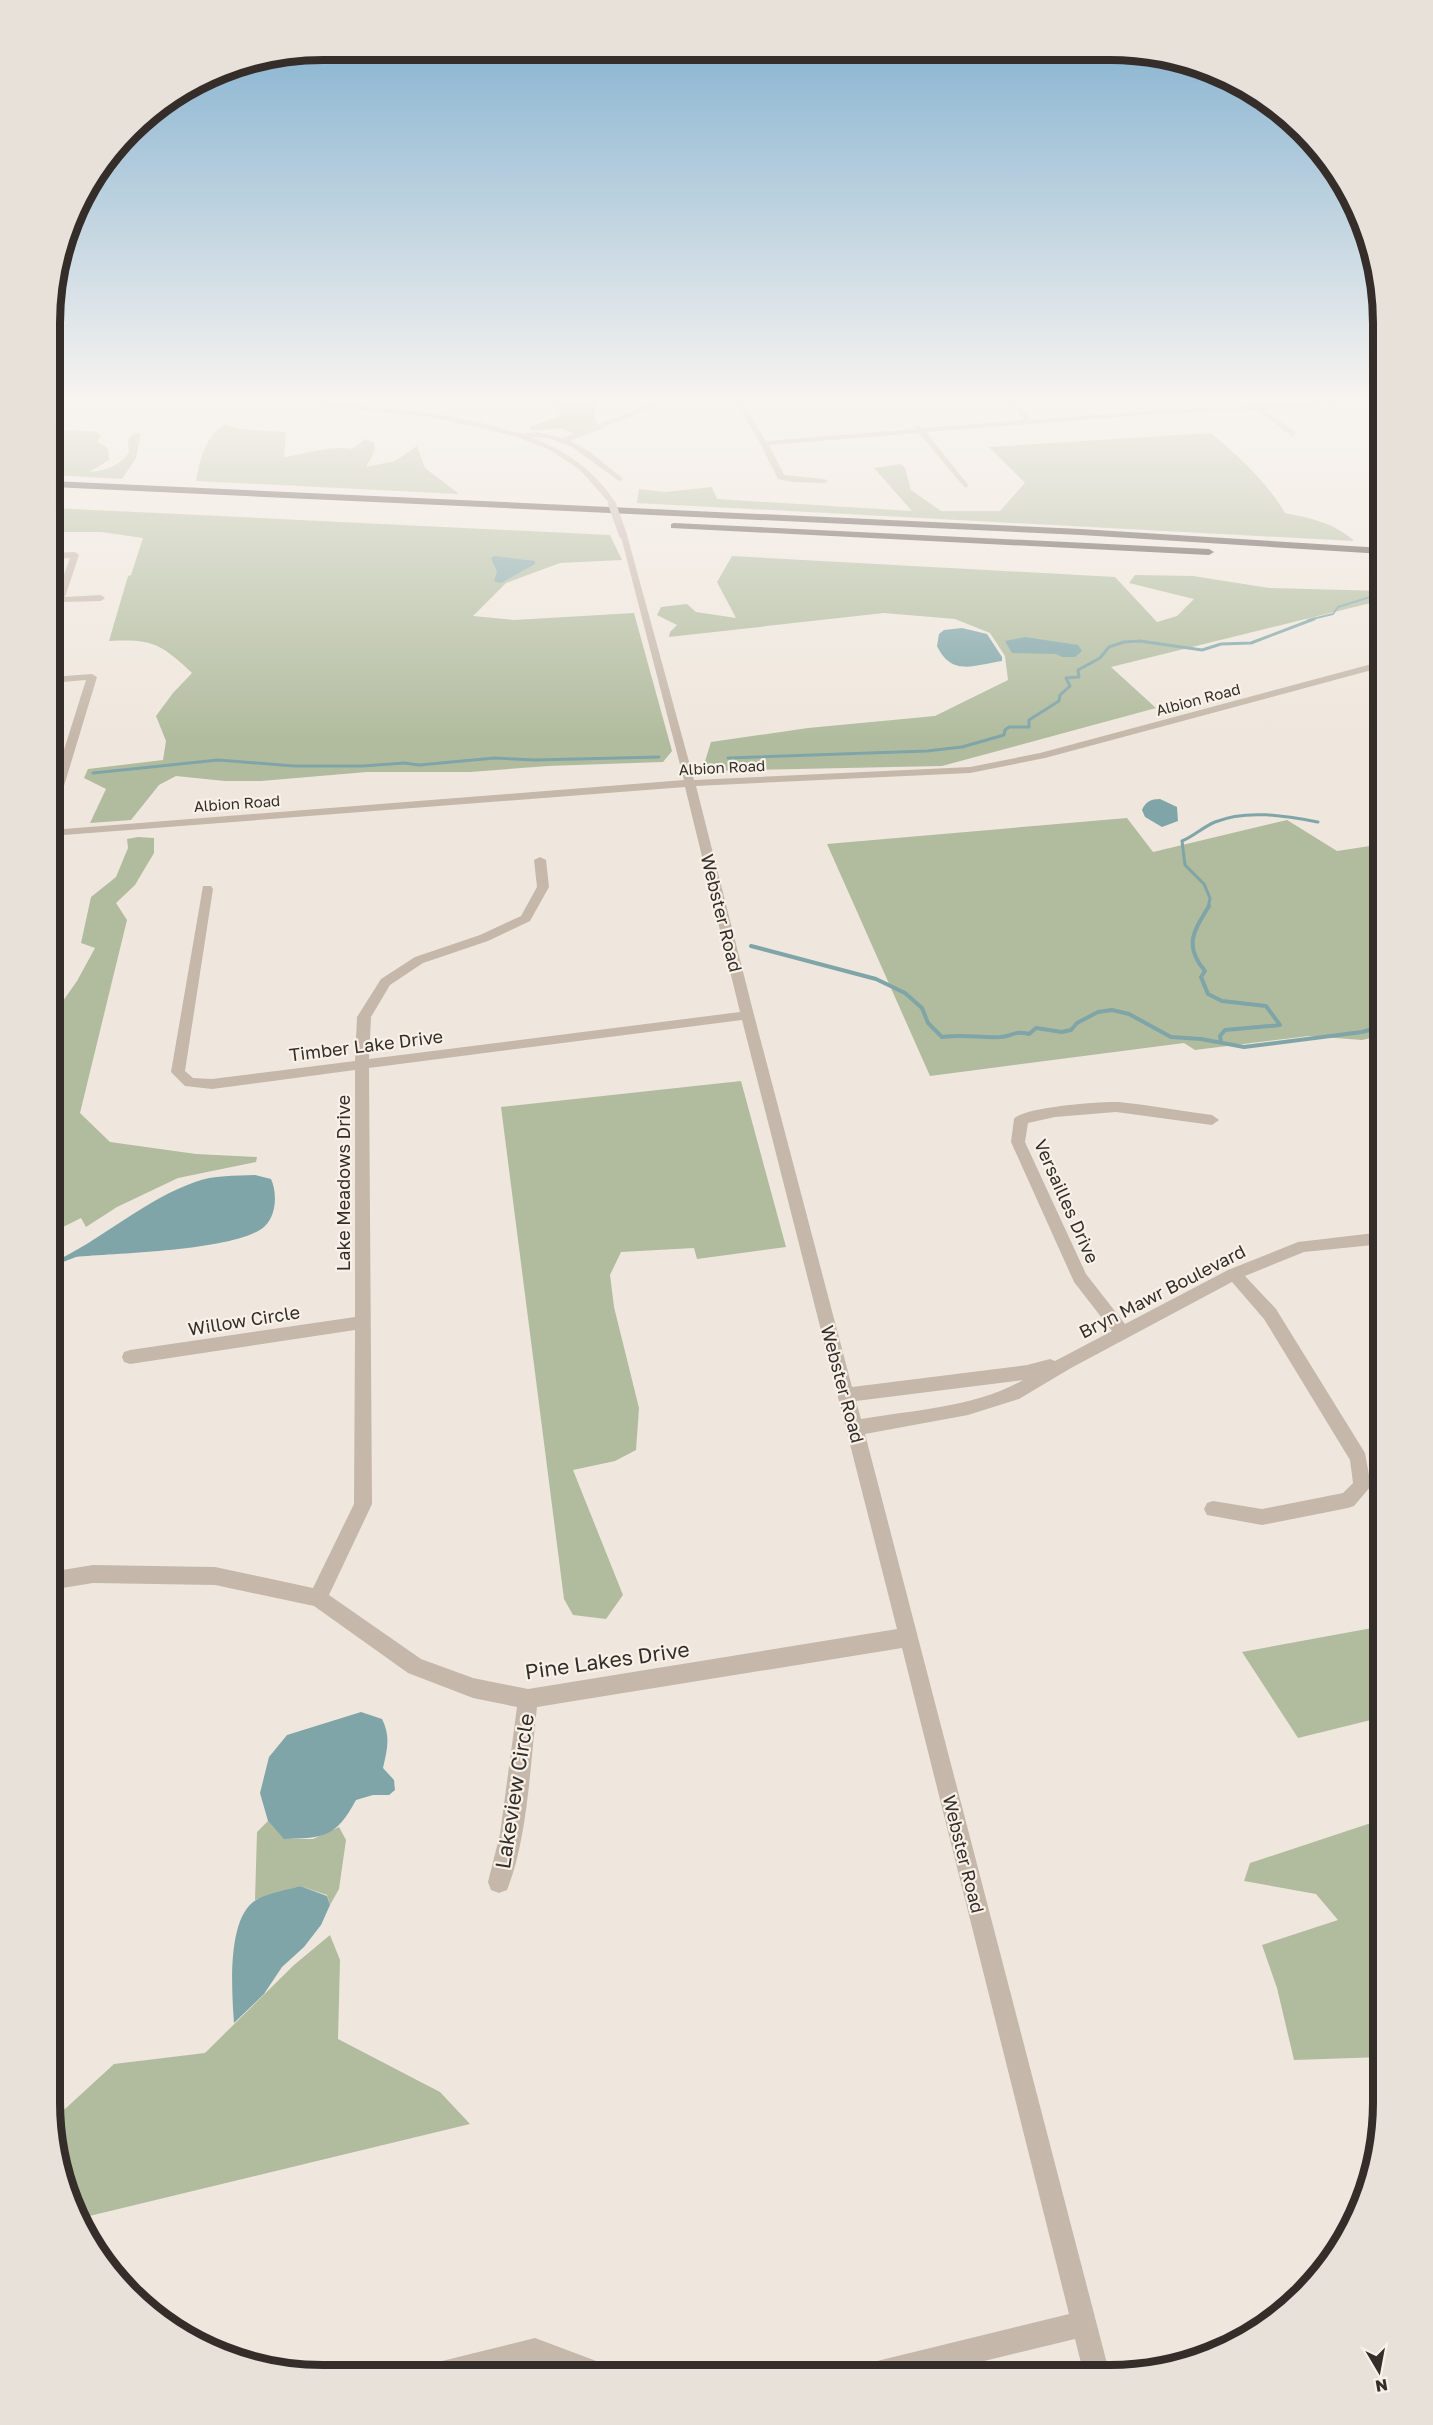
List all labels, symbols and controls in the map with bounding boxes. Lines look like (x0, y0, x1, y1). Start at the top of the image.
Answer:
street label: Albion Road (1154, 679, 1242, 719)
street label: Albion Road (678, 756, 766, 778)
street label: Albion Road (193, 791, 281, 815)
street label: Webster Road (697, 852, 747, 974)
street label: Timber Lake Drive (288, 1025, 444, 1065)
street label: Lake Meadows Drive (332, 1095, 354, 1271)
street label: Versailles Drive (1030, 1136, 1104, 1266)
street label: Bryn Mawr Boulevard (1075, 1239, 1249, 1343)
street label: Willow Circle (187, 1300, 301, 1340)
street label: Webster Road (817, 1323, 869, 1445)
street label: Pine Lakes Drive (523, 1636, 691, 1684)
street label: Lakeview Circle (489, 1711, 539, 1871)
street label: Webster Road (939, 1793, 989, 1915)
north arrow (1349, 2341, 1409, 2401)
text: N (1374, 2375, 1389, 2397)

